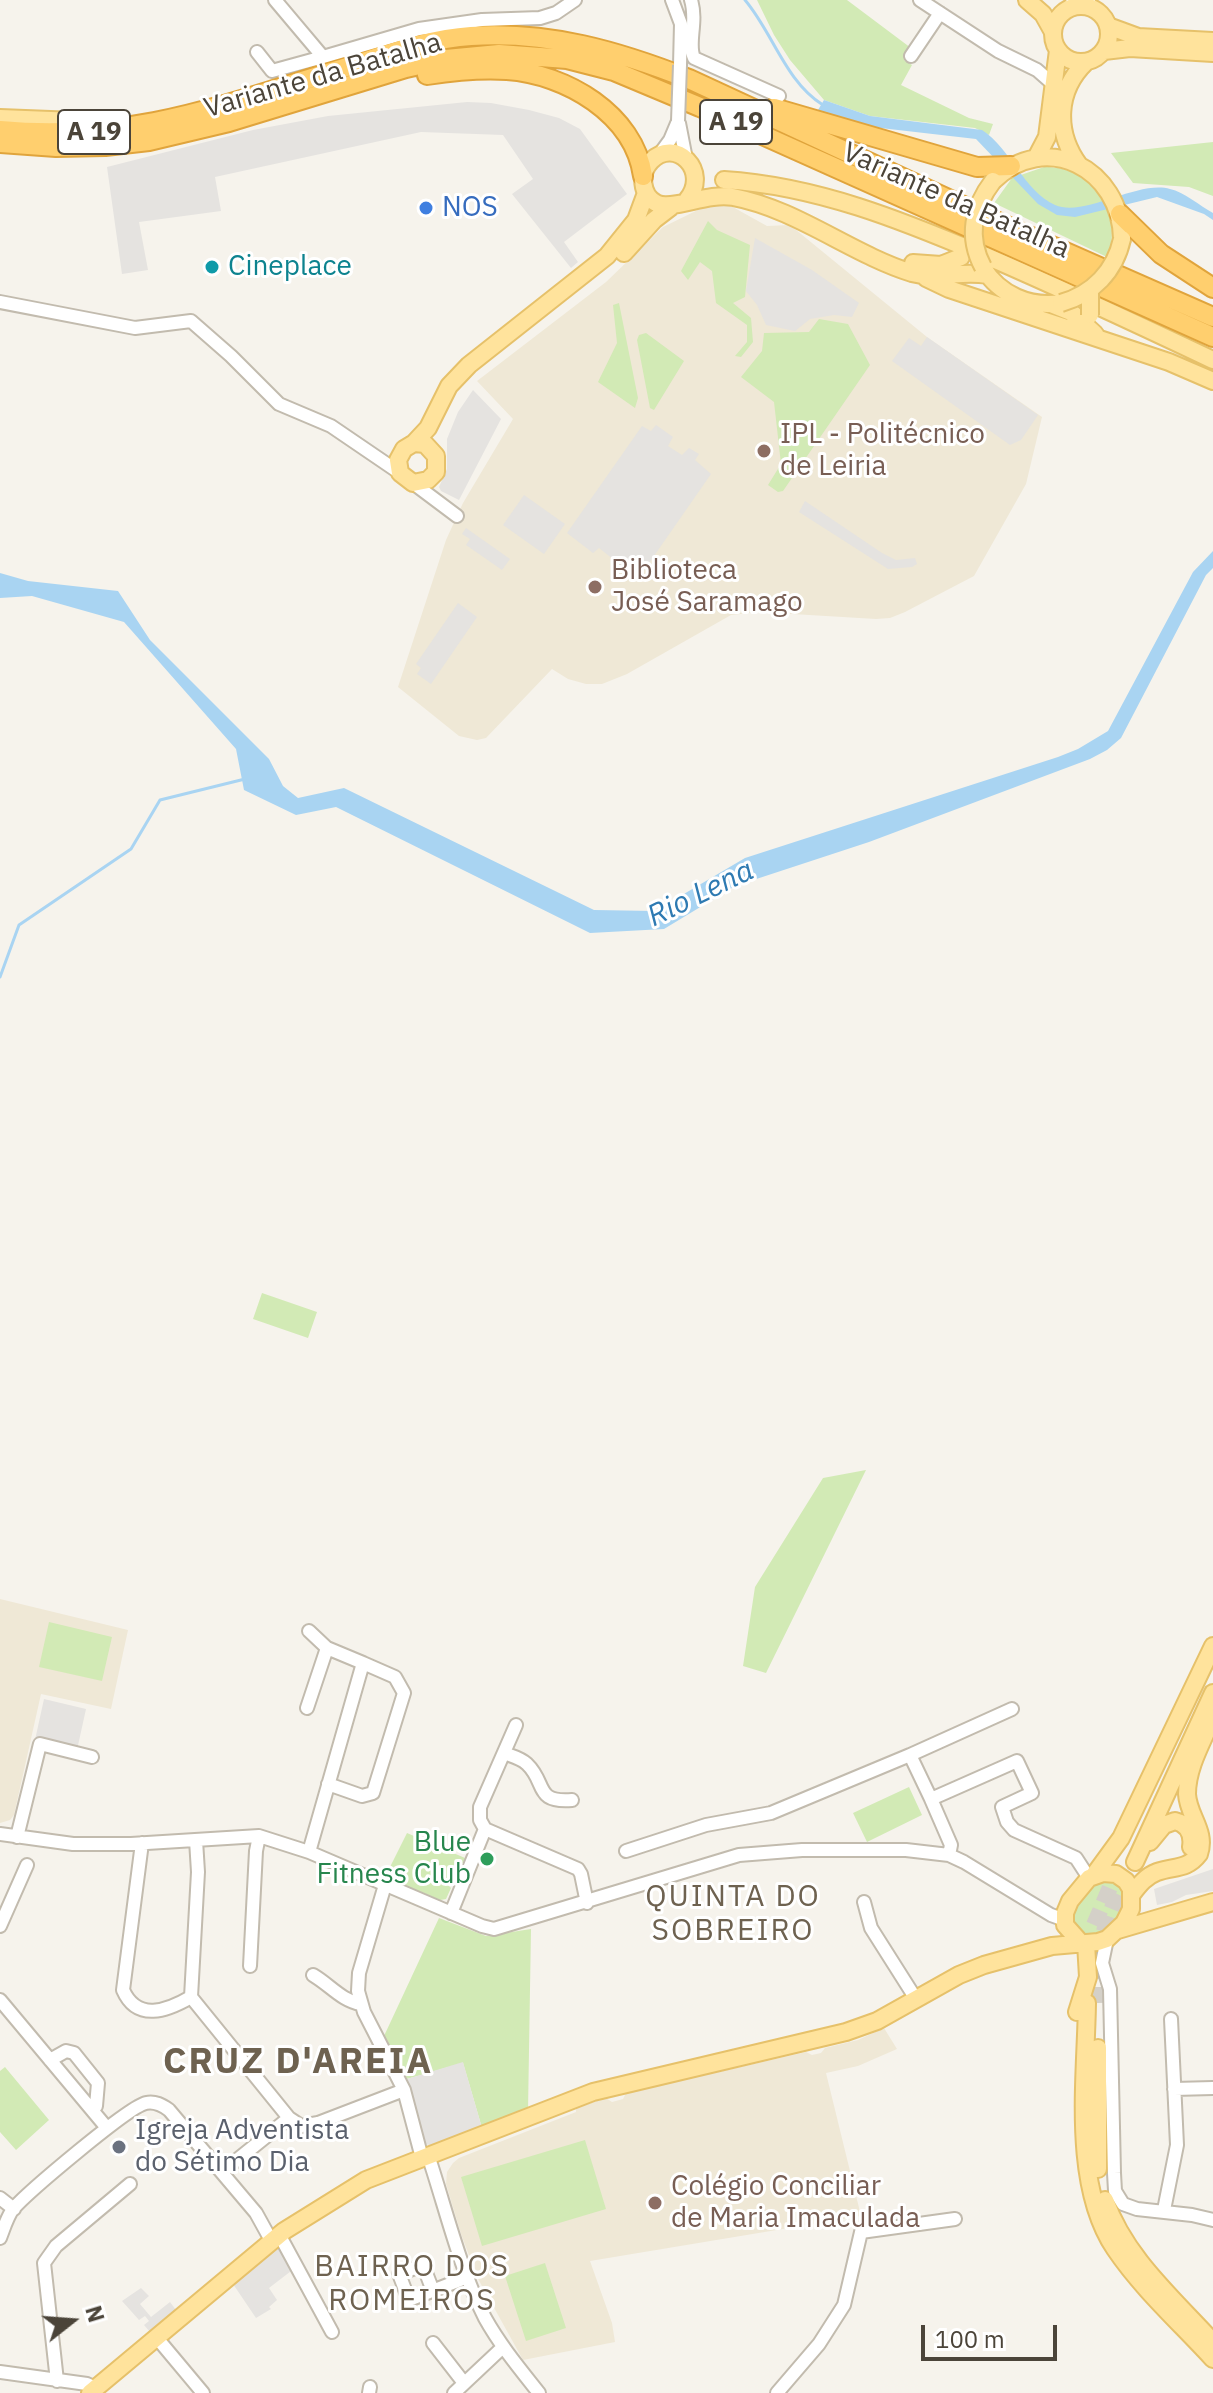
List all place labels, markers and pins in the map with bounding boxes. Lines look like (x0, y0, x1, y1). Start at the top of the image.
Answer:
place label: NOS (442, 191, 498, 225)
marker: NOS (417, 199, 435, 217)
place label: Cineplace (228, 250, 352, 284)
marker: Cineplace (203, 258, 221, 276)
place label: IPL - Politécnico de Leiria (780, 418, 985, 484)
marker: IPL - Politécnico de Leiria (755, 442, 773, 460)
place label: Biblioteca José Saramago (611, 554, 803, 620)
marker: Biblioteca José Saramago (586, 578, 604, 596)
place label: Blue Fitness Club (316, 1826, 471, 1892)
marker: Blue Fitness Club (478, 1850, 496, 1868)
place label: Igreja Adventista do Sétimo Dia (135, 2114, 349, 2180)
marker: Igreja Adventista do Sétimo Dia (110, 2138, 128, 2156)
place label: Colégio Conciliar de Maria Imaculada (671, 2170, 920, 2236)
marker: Colégio Conciliar de Maria Imaculada (646, 2194, 664, 2212)

